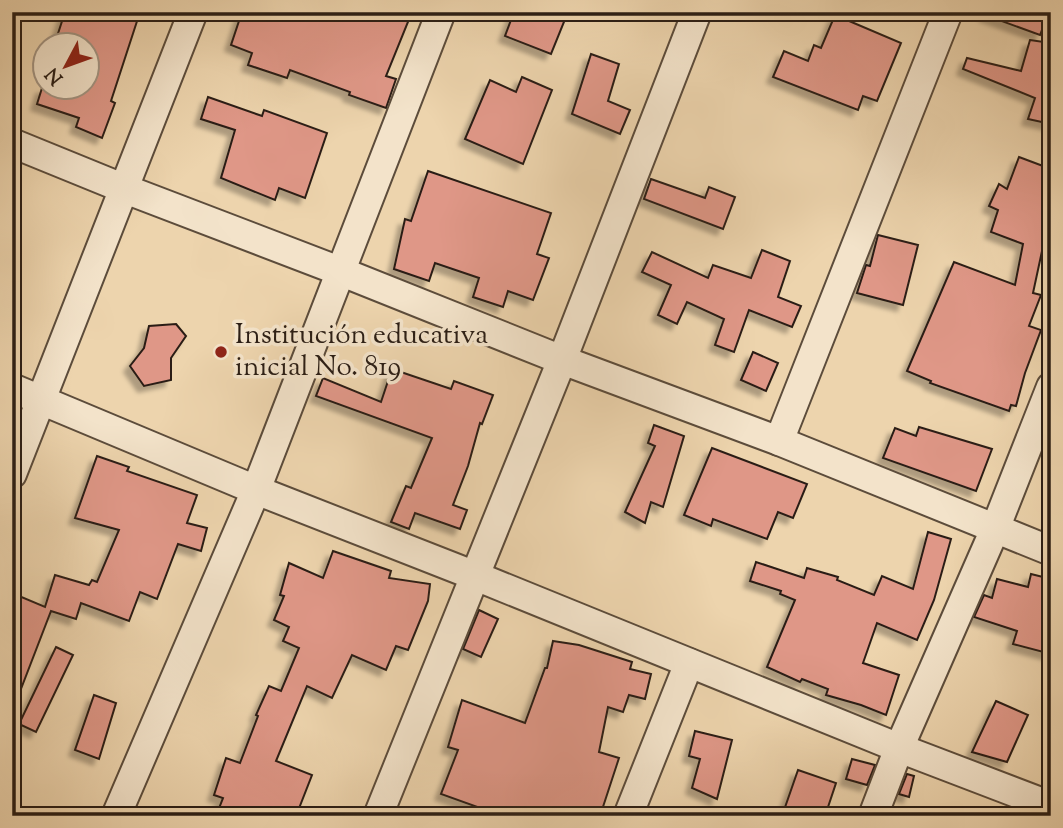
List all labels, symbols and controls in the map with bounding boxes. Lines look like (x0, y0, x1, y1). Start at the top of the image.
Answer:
north arrow (32, 32, 102, 102)
text: N (40, 61, 70, 90)
place label: Institución educativa inicial No. 819 (235, 316, 488, 388)
marker: Institución educativa inicial No. 819 (213, 344, 229, 360)

